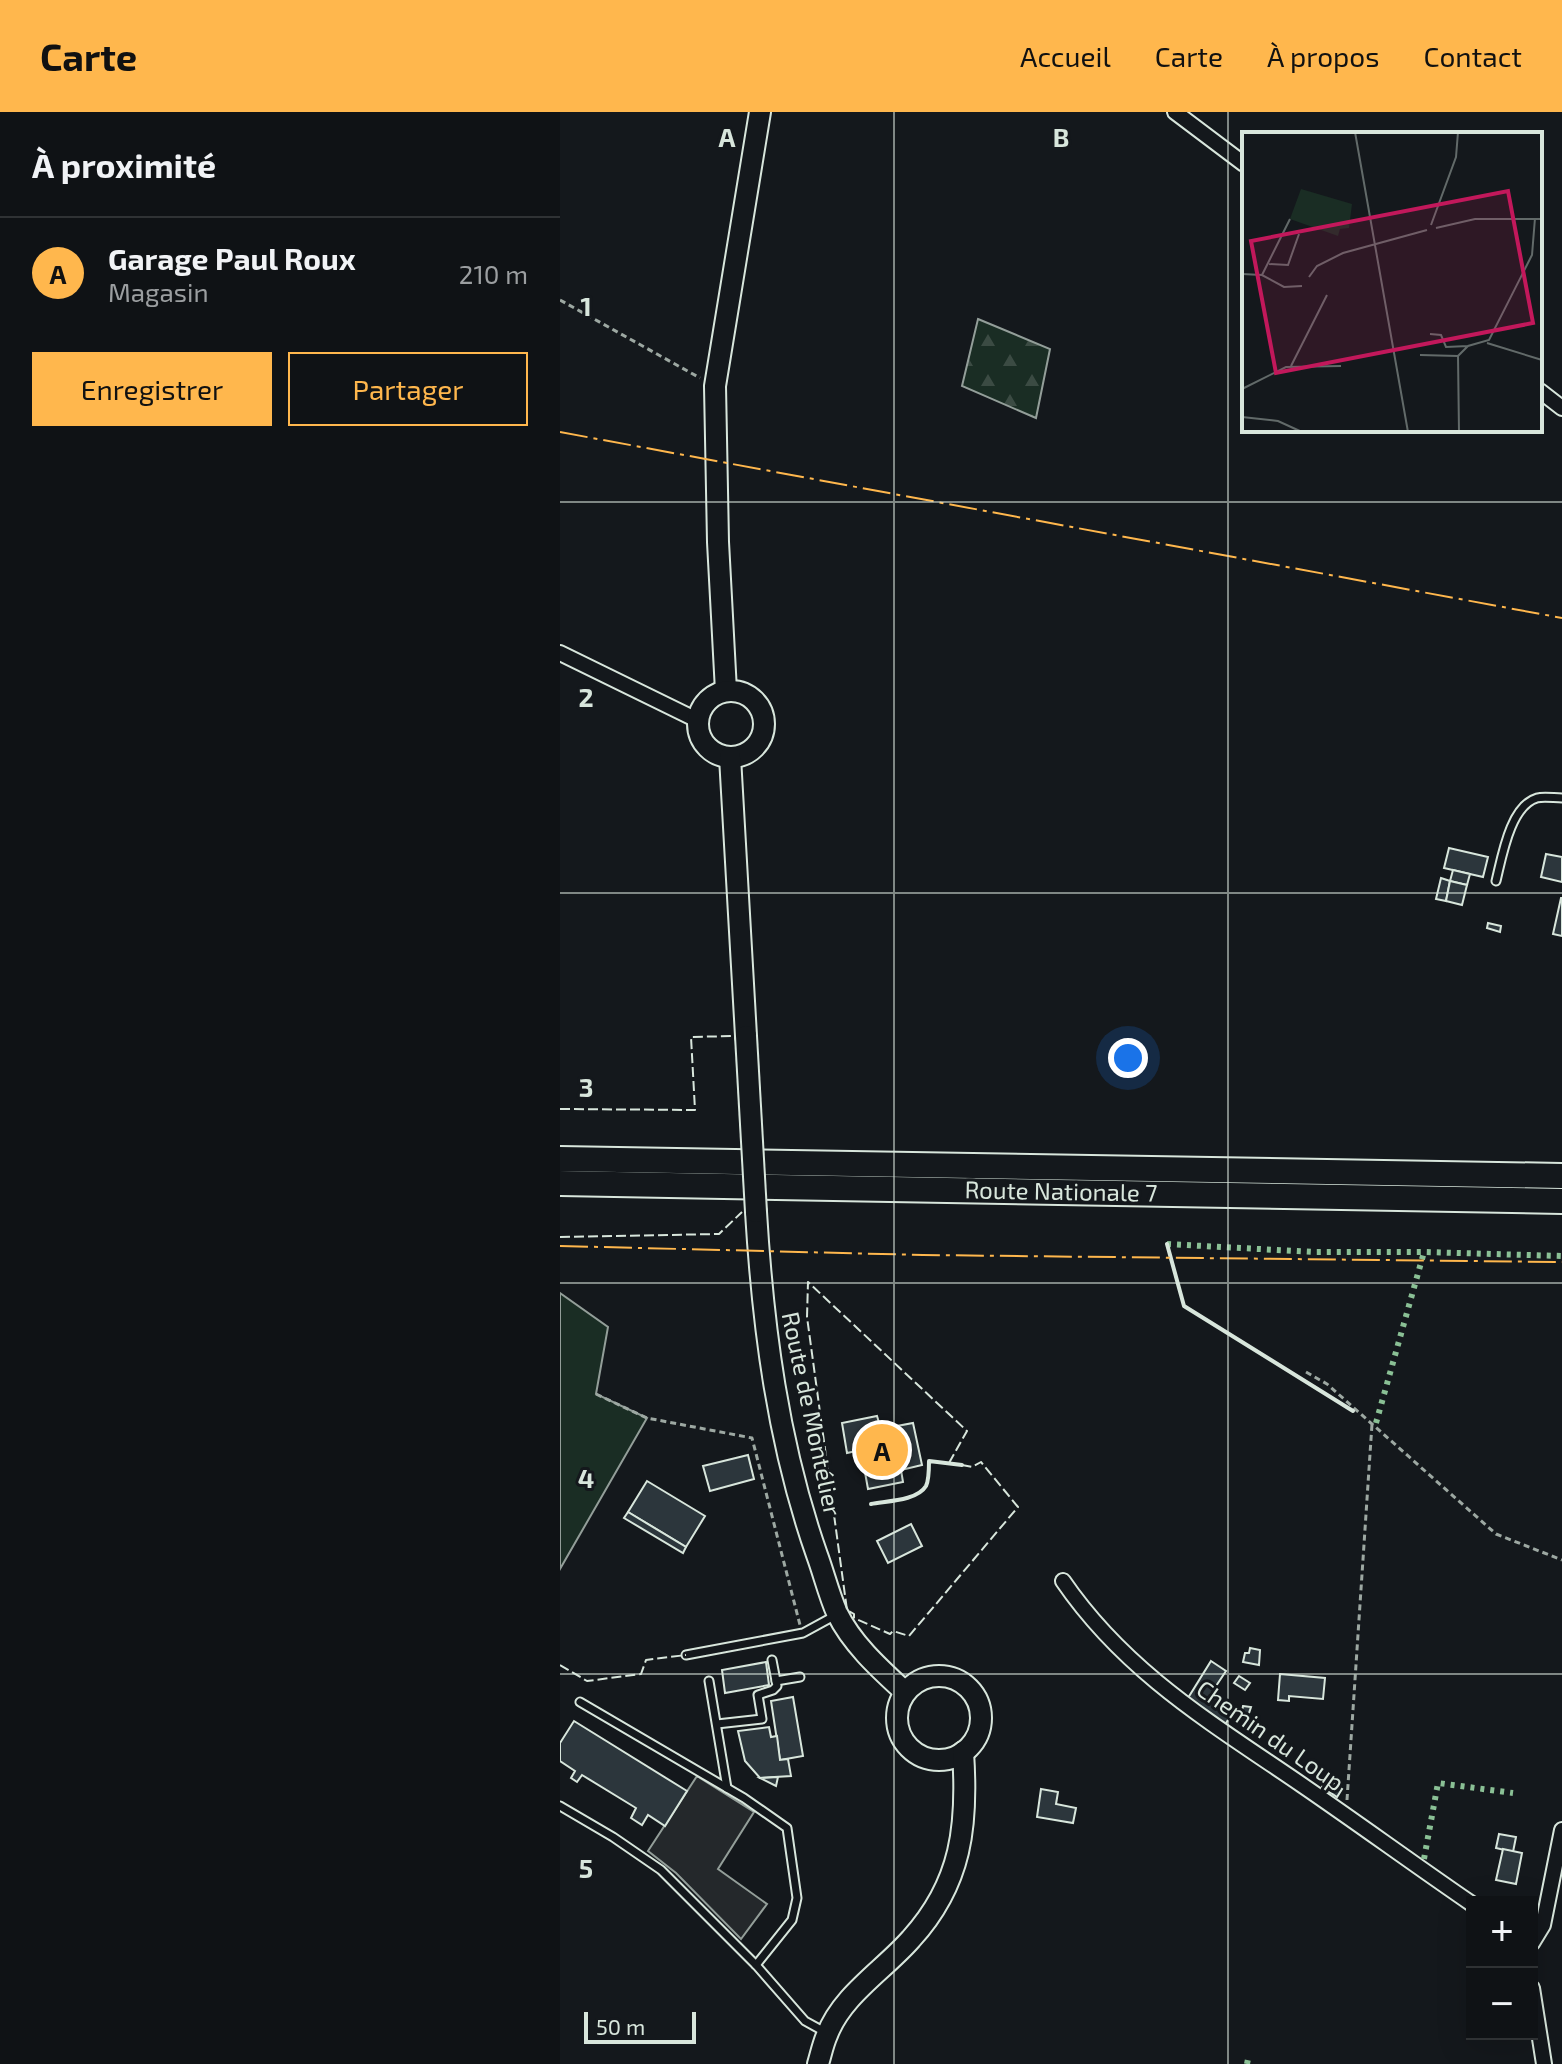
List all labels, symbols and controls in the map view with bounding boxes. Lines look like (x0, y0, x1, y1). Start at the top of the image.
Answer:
text: Carte (40, 33, 137, 79)
text: Accueil (1020, 39, 1111, 73)
text: Carte (1155, 39, 1223, 73)
text: À propos (1267, 39, 1379, 73)
text: Contact (1423, 39, 1522, 73)
text: A (719, 121, 736, 152)
text: B (1053, 121, 1069, 152)
inset map (1242, 132, 1542, 432)
text: À proximité (32, 144, 216, 185)
text: Garage Paul Roux (108, 240, 356, 276)
text: A (50, 258, 66, 289)
text: 210 m (459, 258, 528, 289)
text: Magasin (108, 276, 209, 307)
text: 1 (580, 290, 592, 321)
button: Enregistrer (32, 352, 272, 426)
button: Partager (288, 352, 528, 426)
text: 2 (578, 681, 594, 712)
your location (1108, 1038, 1148, 1078)
text: 3 (579, 1071, 593, 1102)
street label: Route Nationale 7 (964, 1174, 1158, 1207)
street label: Route de Montélier (777, 1309, 848, 1519)
pin: A (856, 1420, 908, 1480)
text: 4 (578, 1462, 594, 1493)
street label: Chemin du Loup (1192, 1673, 1350, 1796)
text: 5 (579, 1852, 593, 1883)
map controls (1466, 1896, 1538, 2040)
button: + (1466, 1896, 1538, 1968)
button: − (1466, 1968, 1538, 2040)
scale bar (584, 2008, 696, 2044)
text: 50 m (596, 2013, 645, 2039)

